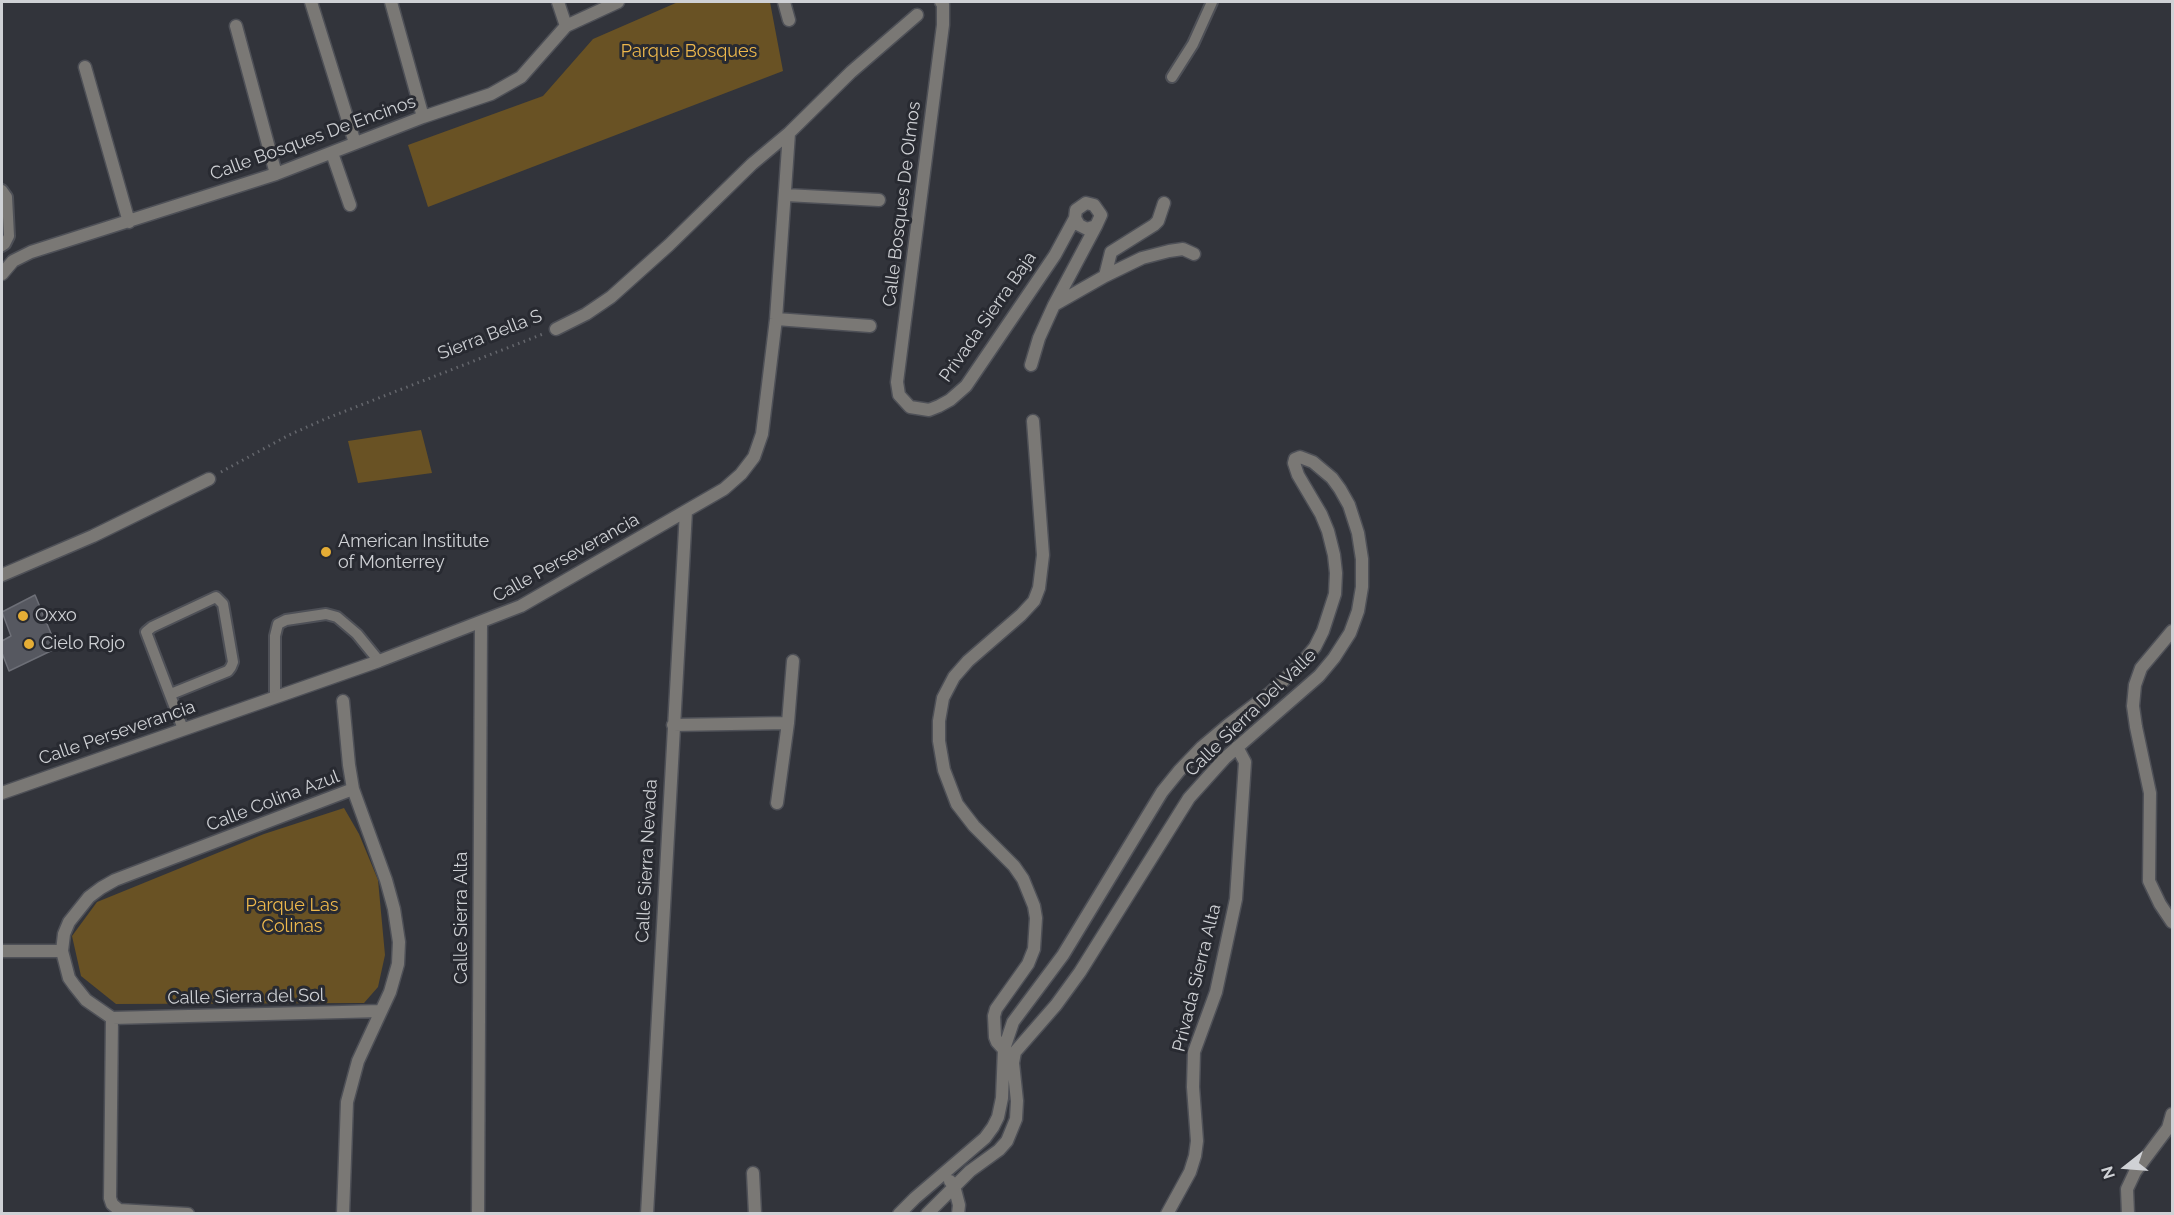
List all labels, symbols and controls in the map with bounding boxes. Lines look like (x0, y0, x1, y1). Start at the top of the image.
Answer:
park label: Parque Bosques (621, 41, 757, 63)
street label: Calle Bosques De Encinos (207, 91, 419, 185)
street label: Calle Bosques De Olmos (879, 100, 925, 308)
street label: Privada Sierra Baja (935, 248, 1041, 386)
street label: Sierra Bella S (435, 305, 545, 365)
street label: Calle Perseverancia (489, 509, 643, 607)
place label: American Institute of Monterrey (338, 531, 489, 574)
marker: American Institute of Monterrey (319, 545, 333, 559)
place label: Oxxo (35, 605, 77, 627)
marker: Oxxo (16, 609, 30, 623)
place label: Cielo Rojo (41, 633, 125, 655)
marker: Cielo Rojo (22, 637, 36, 651)
street label: Calle Sierra Del Valle (1181, 645, 1321, 781)
street label: Calle Perseverancia (36, 696, 198, 770)
street label: Calle Colina Azul (204, 766, 342, 836)
street label: Calle Sierra Nevada (632, 779, 662, 943)
street label: Calle Sierra Alta (451, 852, 473, 984)
park label: Parque Las Colinas (246, 895, 338, 938)
street label: Privada Sierra Alta (1168, 902, 1226, 1054)
street label: Calle Sierra del Sol (167, 985, 325, 1009)
north arrow (2096, 1137, 2156, 1197)
text: N (2097, 1164, 2119, 1181)

